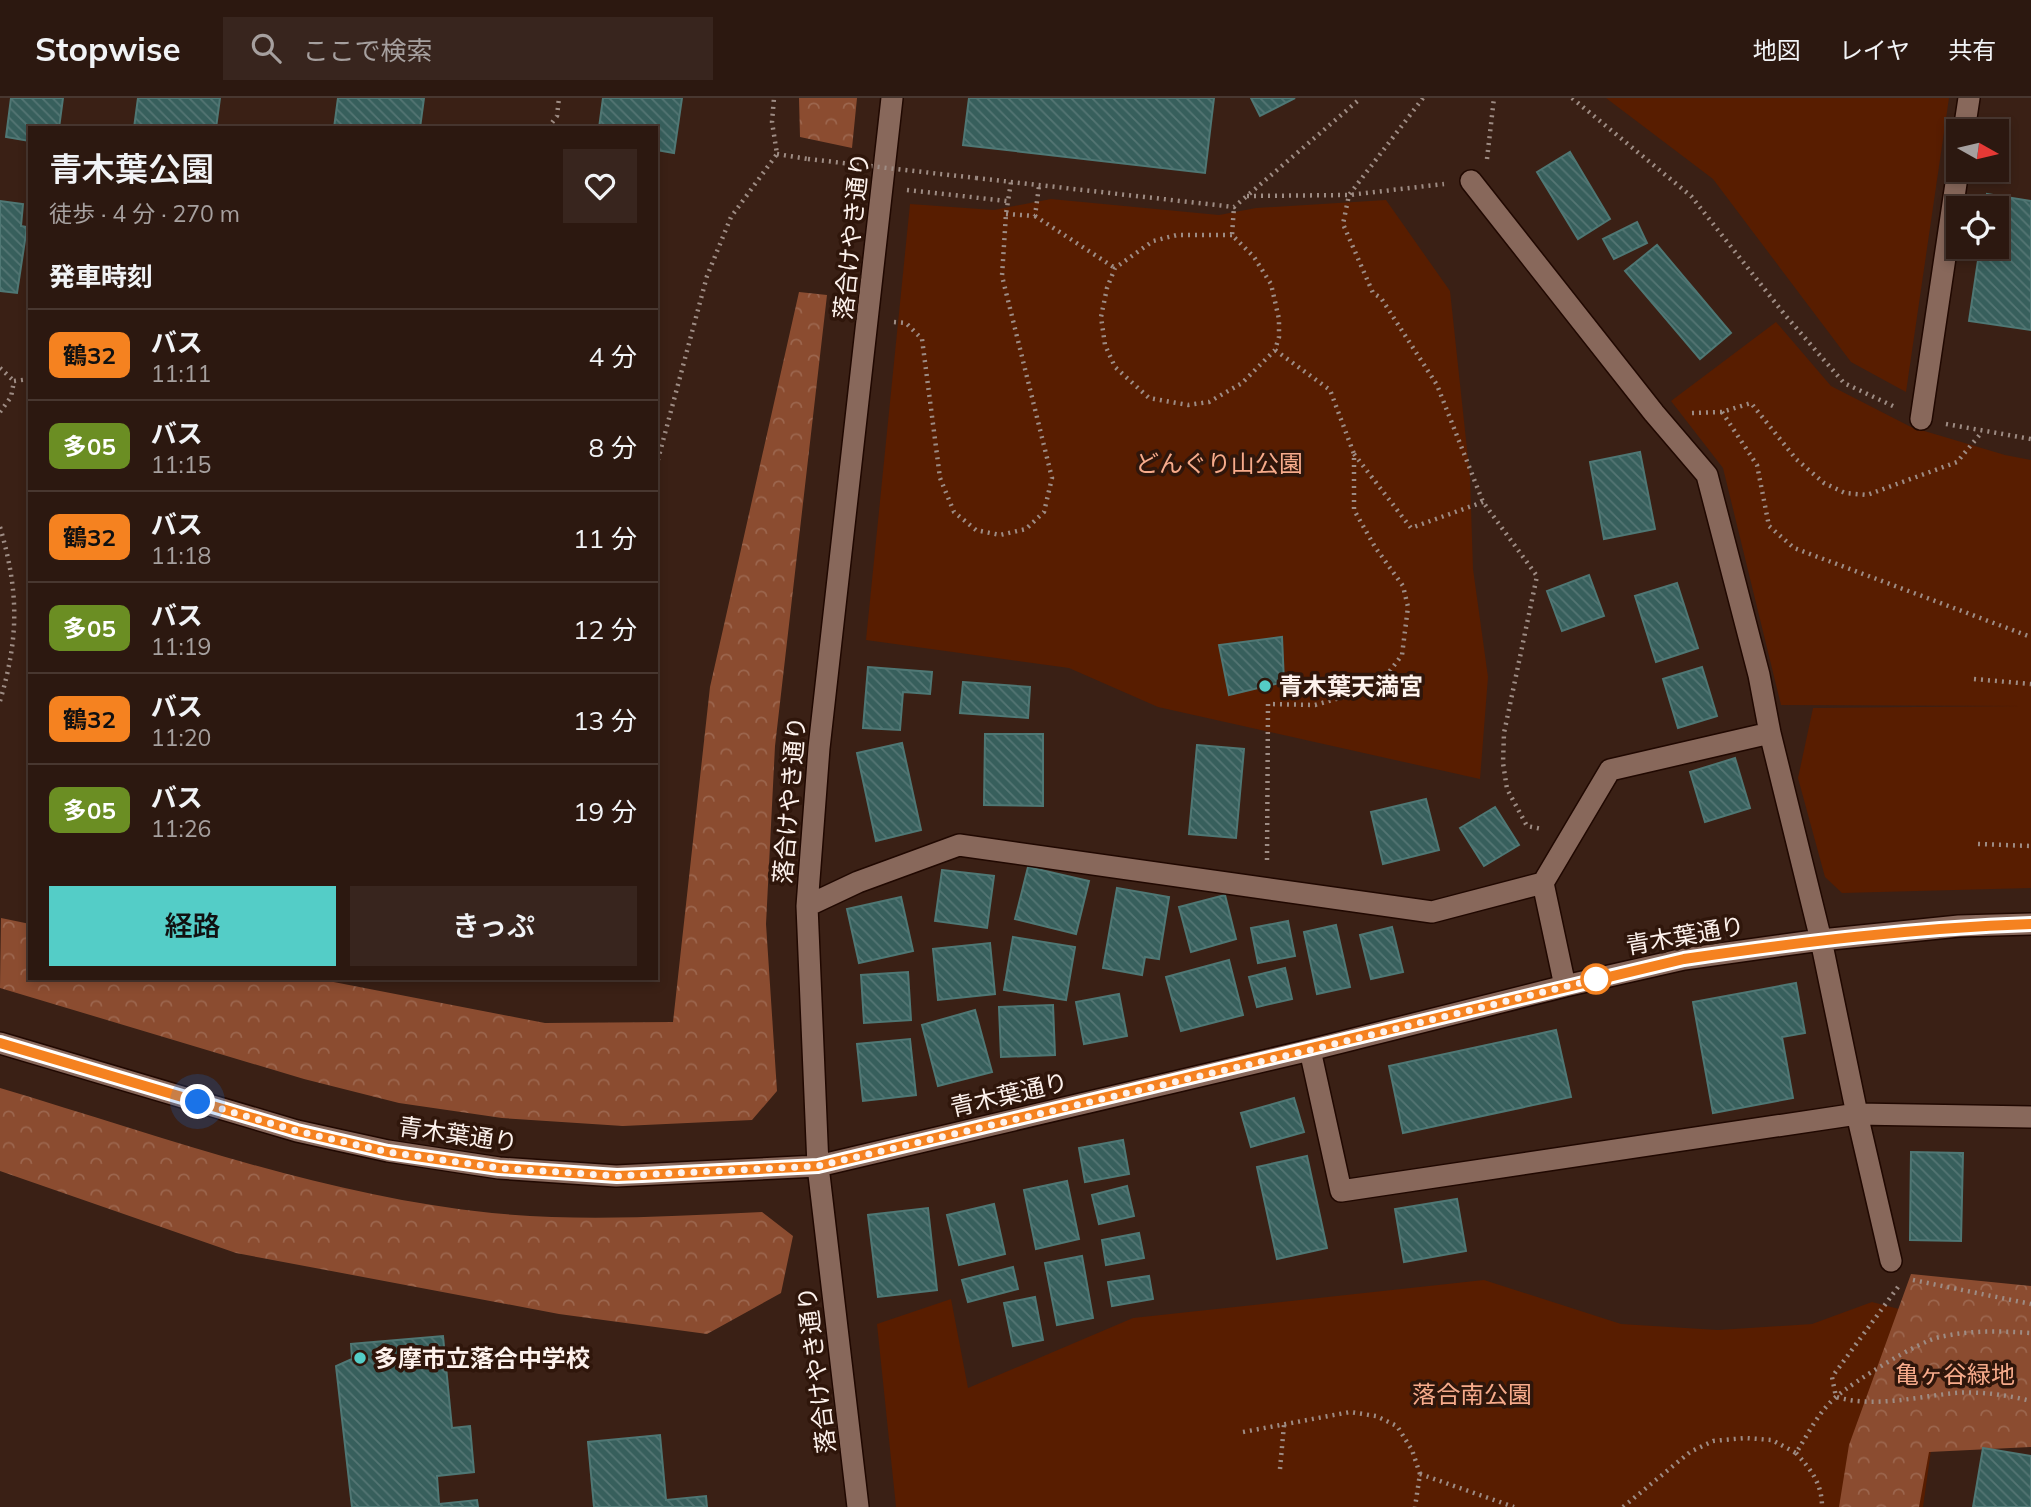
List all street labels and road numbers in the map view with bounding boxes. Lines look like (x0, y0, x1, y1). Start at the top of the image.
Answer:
street label: 落合けやき通り (827, 151, 875, 321)
street label: 落合けやき通り (767, 715, 811, 885)
street label: 青木葉通り (1623, 910, 1747, 960)
street label: 青木葉通り (947, 1066, 1071, 1122)
street label: 青木葉通り (396, 1111, 520, 1157)
street label: 落合けやき通り (791, 1285, 841, 1455)

